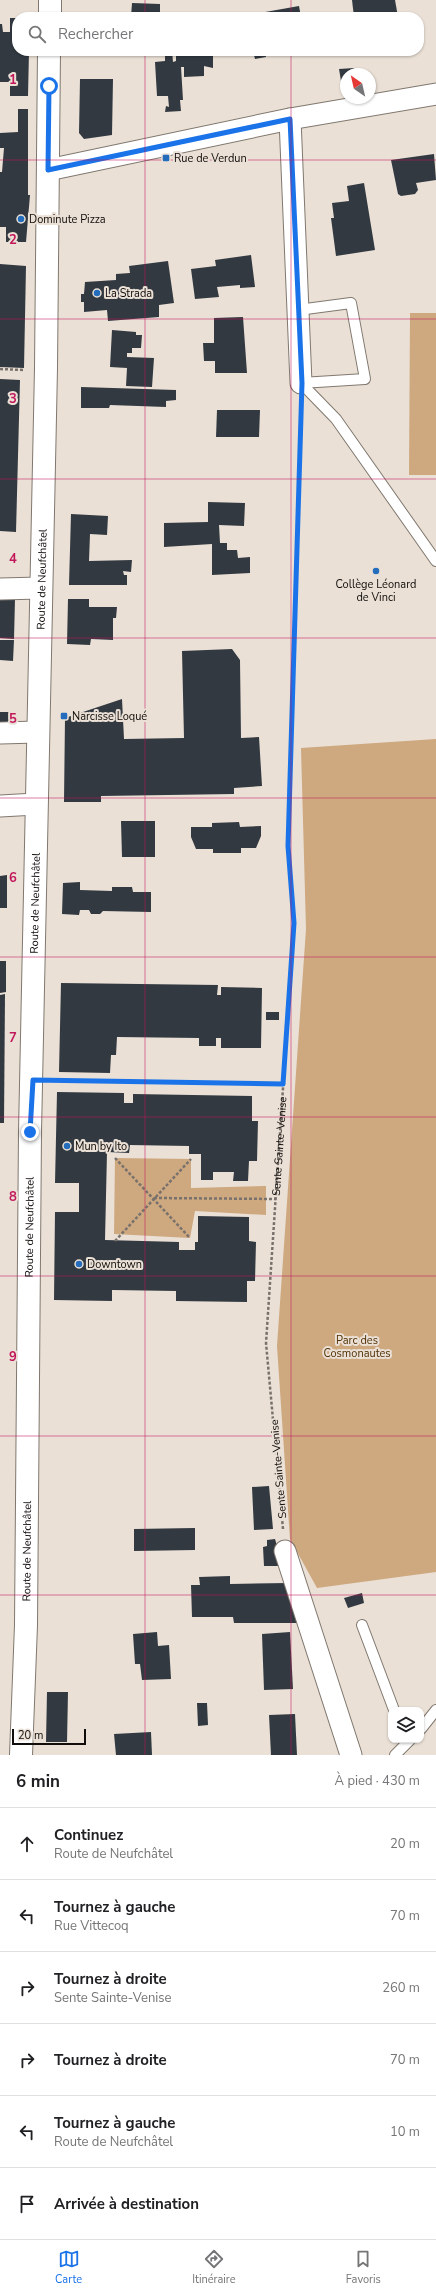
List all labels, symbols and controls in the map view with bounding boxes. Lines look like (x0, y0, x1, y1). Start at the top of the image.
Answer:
search box (12, 12, 424, 56)
icon: search (26, 23, 48, 45)
text: Rechercher (58, 24, 133, 44)
north arrow (340, 68, 376, 104)
text: 1 (9, 71, 17, 89)
route start (40, 77, 58, 95)
place label: Rue de Verdun (174, 151, 247, 166)
marker: Rue de Verdun (161, 153, 171, 163)
place label: Dominute Pizza (29, 212, 106, 227)
marker: Dominute Pizza (16, 214, 26, 224)
text: 2 (9, 231, 17, 249)
place label: La Strada (105, 286, 152, 301)
marker: La Strada (92, 288, 102, 298)
text: 3 (9, 390, 17, 408)
street label: Route de Neufchâtel (34, 528, 51, 630)
text: 4 (9, 550, 17, 568)
marker: Collège Léonard de Vinci (371, 566, 381, 576)
place label: Collège Léonard de Vinci (336, 577, 416, 605)
place label: Narcisse Loqué (72, 709, 147, 724)
text: 5 (9, 710, 17, 728)
marker: Narcisse Loqué (59, 711, 69, 721)
street label: Route de Neufchâtel (27, 852, 44, 954)
text: 6 (9, 869, 17, 887)
text: 7 (9, 1029, 17, 1047)
street label: Sente Sainte-Venise (269, 1096, 290, 1196)
route end (21, 1123, 39, 1141)
place label: Mun by Ito (75, 1139, 127, 1154)
marker: Mun by Ito (62, 1141, 72, 1151)
street label: Route de Neufchâtel (22, 1176, 38, 1278)
text: 8 (9, 1188, 17, 1206)
place label: Downtown (87, 1257, 142, 1272)
marker: Downtown (74, 1259, 84, 1269)
park label: Parc des Cosmonautes (323, 1333, 391, 1361)
text: 9 (9, 1348, 17, 1366)
street label: Sente Sainte-Venise (267, 1419, 290, 1519)
street label: Route de Neufchâtel (19, 1500, 35, 1602)
map controls (388, 1707, 424, 1743)
button: layers (388, 1707, 424, 1743)
scale bar (12, 1727, 86, 1746)
text: 20 m (18, 1728, 43, 1743)
text: 6 min (16, 1770, 60, 1793)
text: À pied · 430 m (335, 1772, 420, 1790)
text: Continuez (54, 1825, 123, 1845)
icon: ahead (16, 1833, 38, 1855)
text: 20 m (390, 1835, 420, 1853)
text: Route de Neufchâtel (54, 1845, 173, 1863)
text: Tournez à gauche (54, 1897, 176, 1917)
icon: left (16, 1905, 38, 1927)
text: 70 m (390, 1907, 420, 1925)
text: Rue Vittecoq (54, 1917, 129, 1935)
text: Tournez à droite (54, 1969, 167, 1989)
icon: right (16, 1977, 38, 1999)
text: 260 m (382, 1979, 420, 1997)
text: Sente Sainte-Venise (54, 1989, 171, 2007)
icon: right (16, 2049, 38, 2071)
text: Tournez à droite (54, 2050, 167, 2070)
text: 70 m (390, 2051, 420, 2069)
text: Tournez à gauche (54, 2113, 176, 2133)
icon: left (16, 2121, 38, 2143)
text: 10 m (390, 2123, 420, 2141)
text: Route de Neufchâtel (54, 2133, 173, 2151)
icon: arrive (16, 2193, 38, 2215)
text: Arrivée à destination (54, 2194, 199, 2214)
tab: Carte (55, 2248, 82, 2287)
tab: Itinéraire (192, 2248, 236, 2287)
tab: Favoris (346, 2248, 381, 2287)

